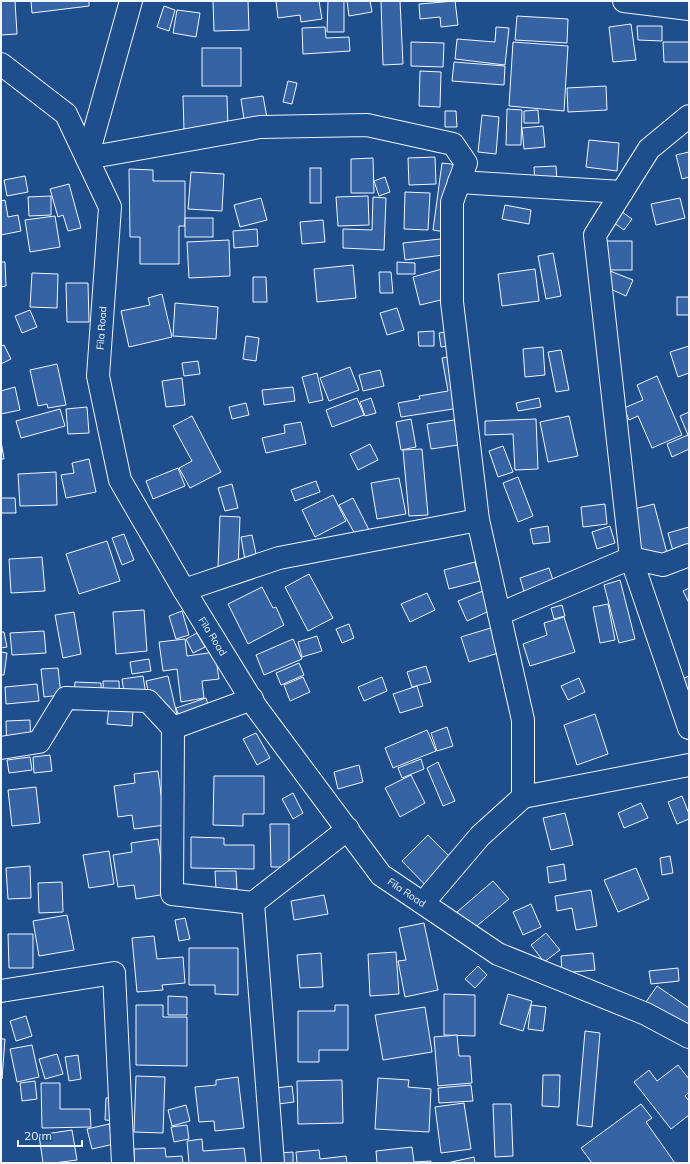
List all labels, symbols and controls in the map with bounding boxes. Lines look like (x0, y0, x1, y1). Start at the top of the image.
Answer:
street label: Fila Road (93, 306, 110, 350)
street label: Fila Road (196, 614, 230, 658)
street label: Fila Road (385, 875, 428, 910)
scale bar (18, 1122, 82, 1148)
text: 20 m (24, 1128, 52, 1143)

